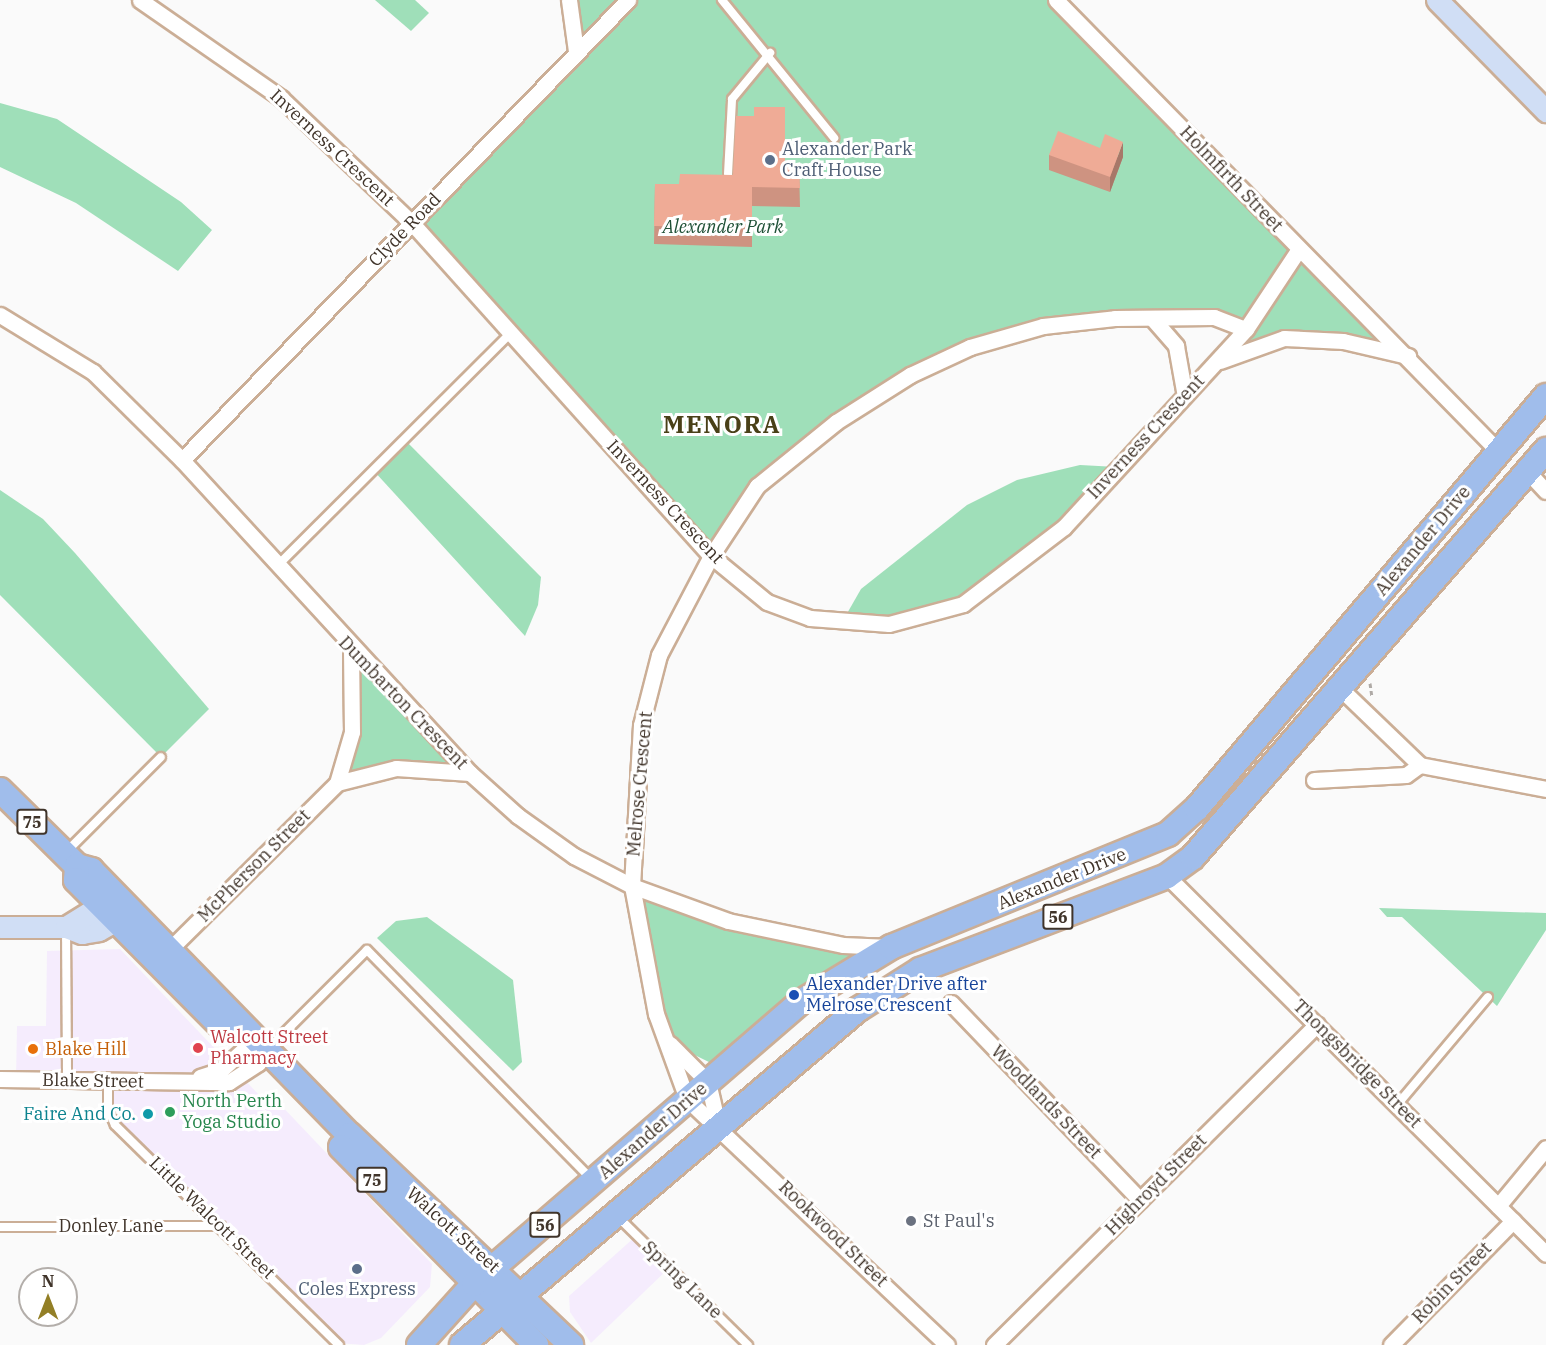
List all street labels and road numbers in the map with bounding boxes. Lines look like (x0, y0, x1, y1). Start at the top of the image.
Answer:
street label: Inverness Crescent (265, 85, 399, 211)
street label: Holmfirth Street (1175, 122, 1287, 236)
street label: Clyde Road (364, 189, 446, 271)
street label: Inverness Crescent (1083, 370, 1209, 504)
street label: Inverness Crescent (602, 435, 728, 569)
street label: Alexander Drive (1371, 482, 1475, 600)
street label: Dumbarton Crescent (334, 632, 472, 774)
street label: Melrose Crescent (623, 710, 657, 858)
street label: McPherson Street (193, 805, 315, 927)
road number: 75 (15, 809, 48, 835)
street label: Alexander Drive (995, 843, 1129, 915)
road number: 56 (1042, 904, 1074, 930)
street label: Thongsbridge Street (1288, 995, 1426, 1133)
street label: Woodlands Street (986, 1041, 1106, 1163)
street label: Blake Street (42, 1069, 144, 1093)
street label: Alexander Drive (594, 1078, 712, 1184)
street label: Highroyd Street (1101, 1130, 1211, 1240)
street label: Little Walcott Street (145, 1153, 279, 1283)
road number: 75 (356, 1167, 388, 1193)
street label: Rookwood Street (774, 1177, 892, 1291)
street label: Walcott Street (402, 1182, 504, 1278)
road number: 56 (528, 1212, 562, 1238)
street label: Donley Lane (59, 1215, 163, 1237)
street label: Spring Lane (638, 1237, 726, 1323)
street label: Robin Street (1408, 1238, 1496, 1328)

